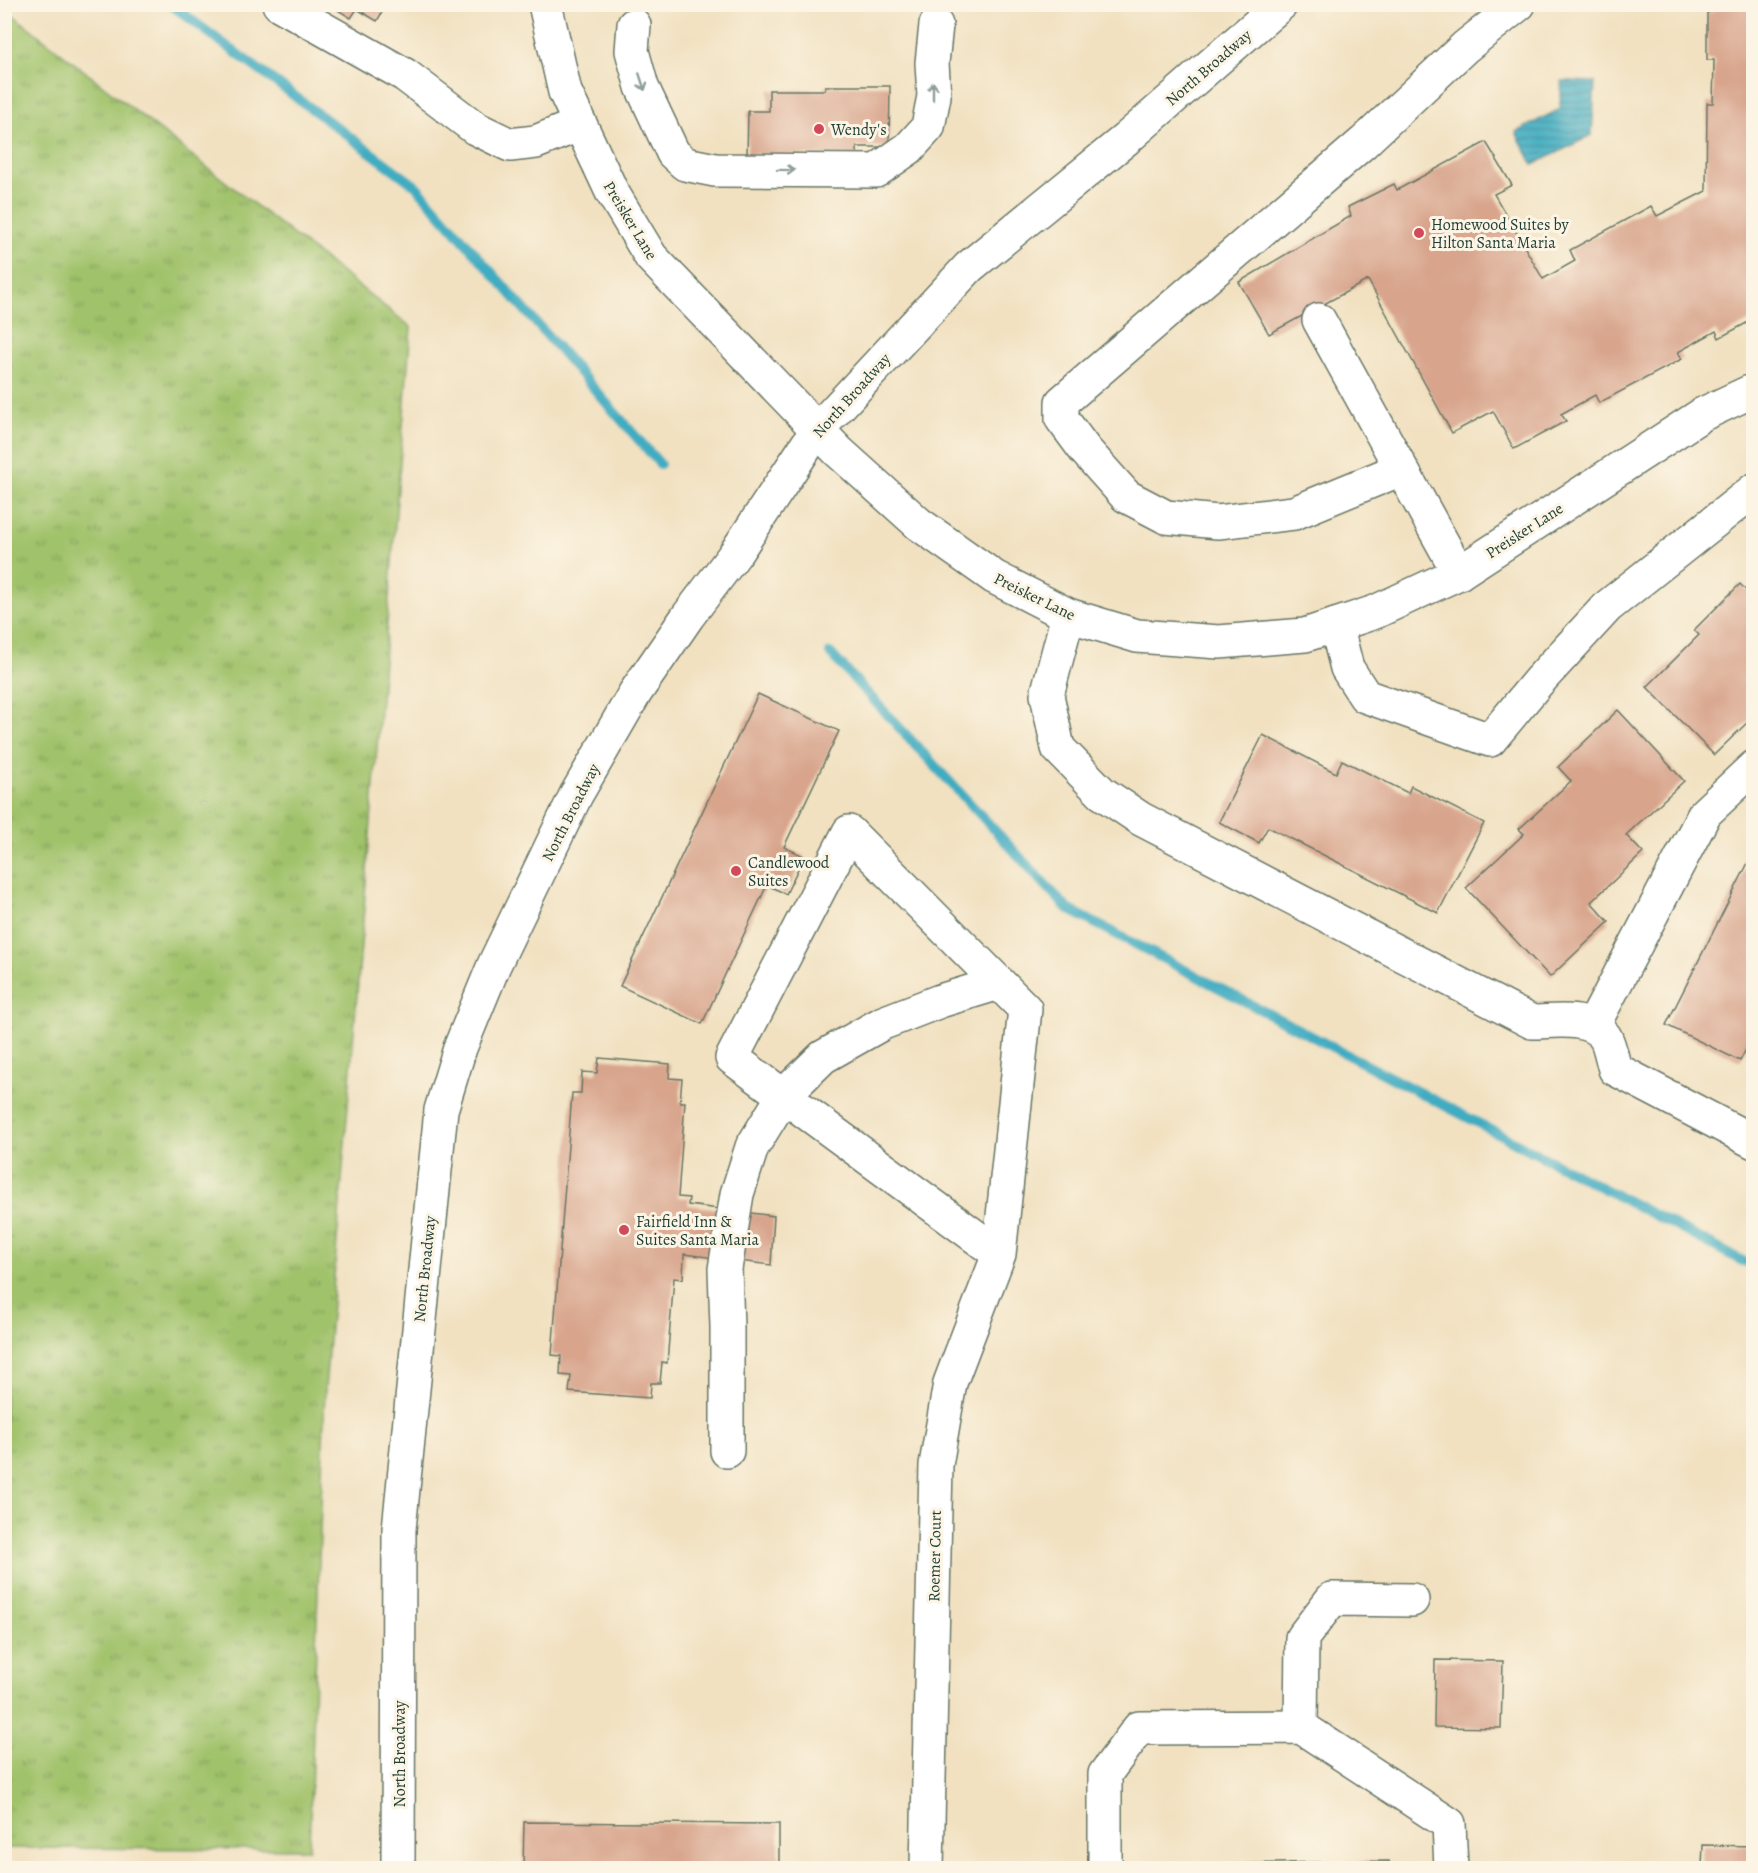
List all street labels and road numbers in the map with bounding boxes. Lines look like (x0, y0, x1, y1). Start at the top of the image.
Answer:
street label: North Broadway (1161, 24, 1257, 111)
street label: Preisker Lane (598, 177, 662, 264)
street label: North Broadway (808, 348, 896, 443)
street label: Preisker Lane (1482, 498, 1568, 564)
street label: Preisker Lane (990, 568, 1079, 626)
street label: North Broadway (537, 759, 605, 865)
street label: North Broadway (408, 1214, 442, 1323)
street label: Roemer Court (923, 1510, 947, 1602)
street label: North Broadway (389, 1700, 411, 1807)

